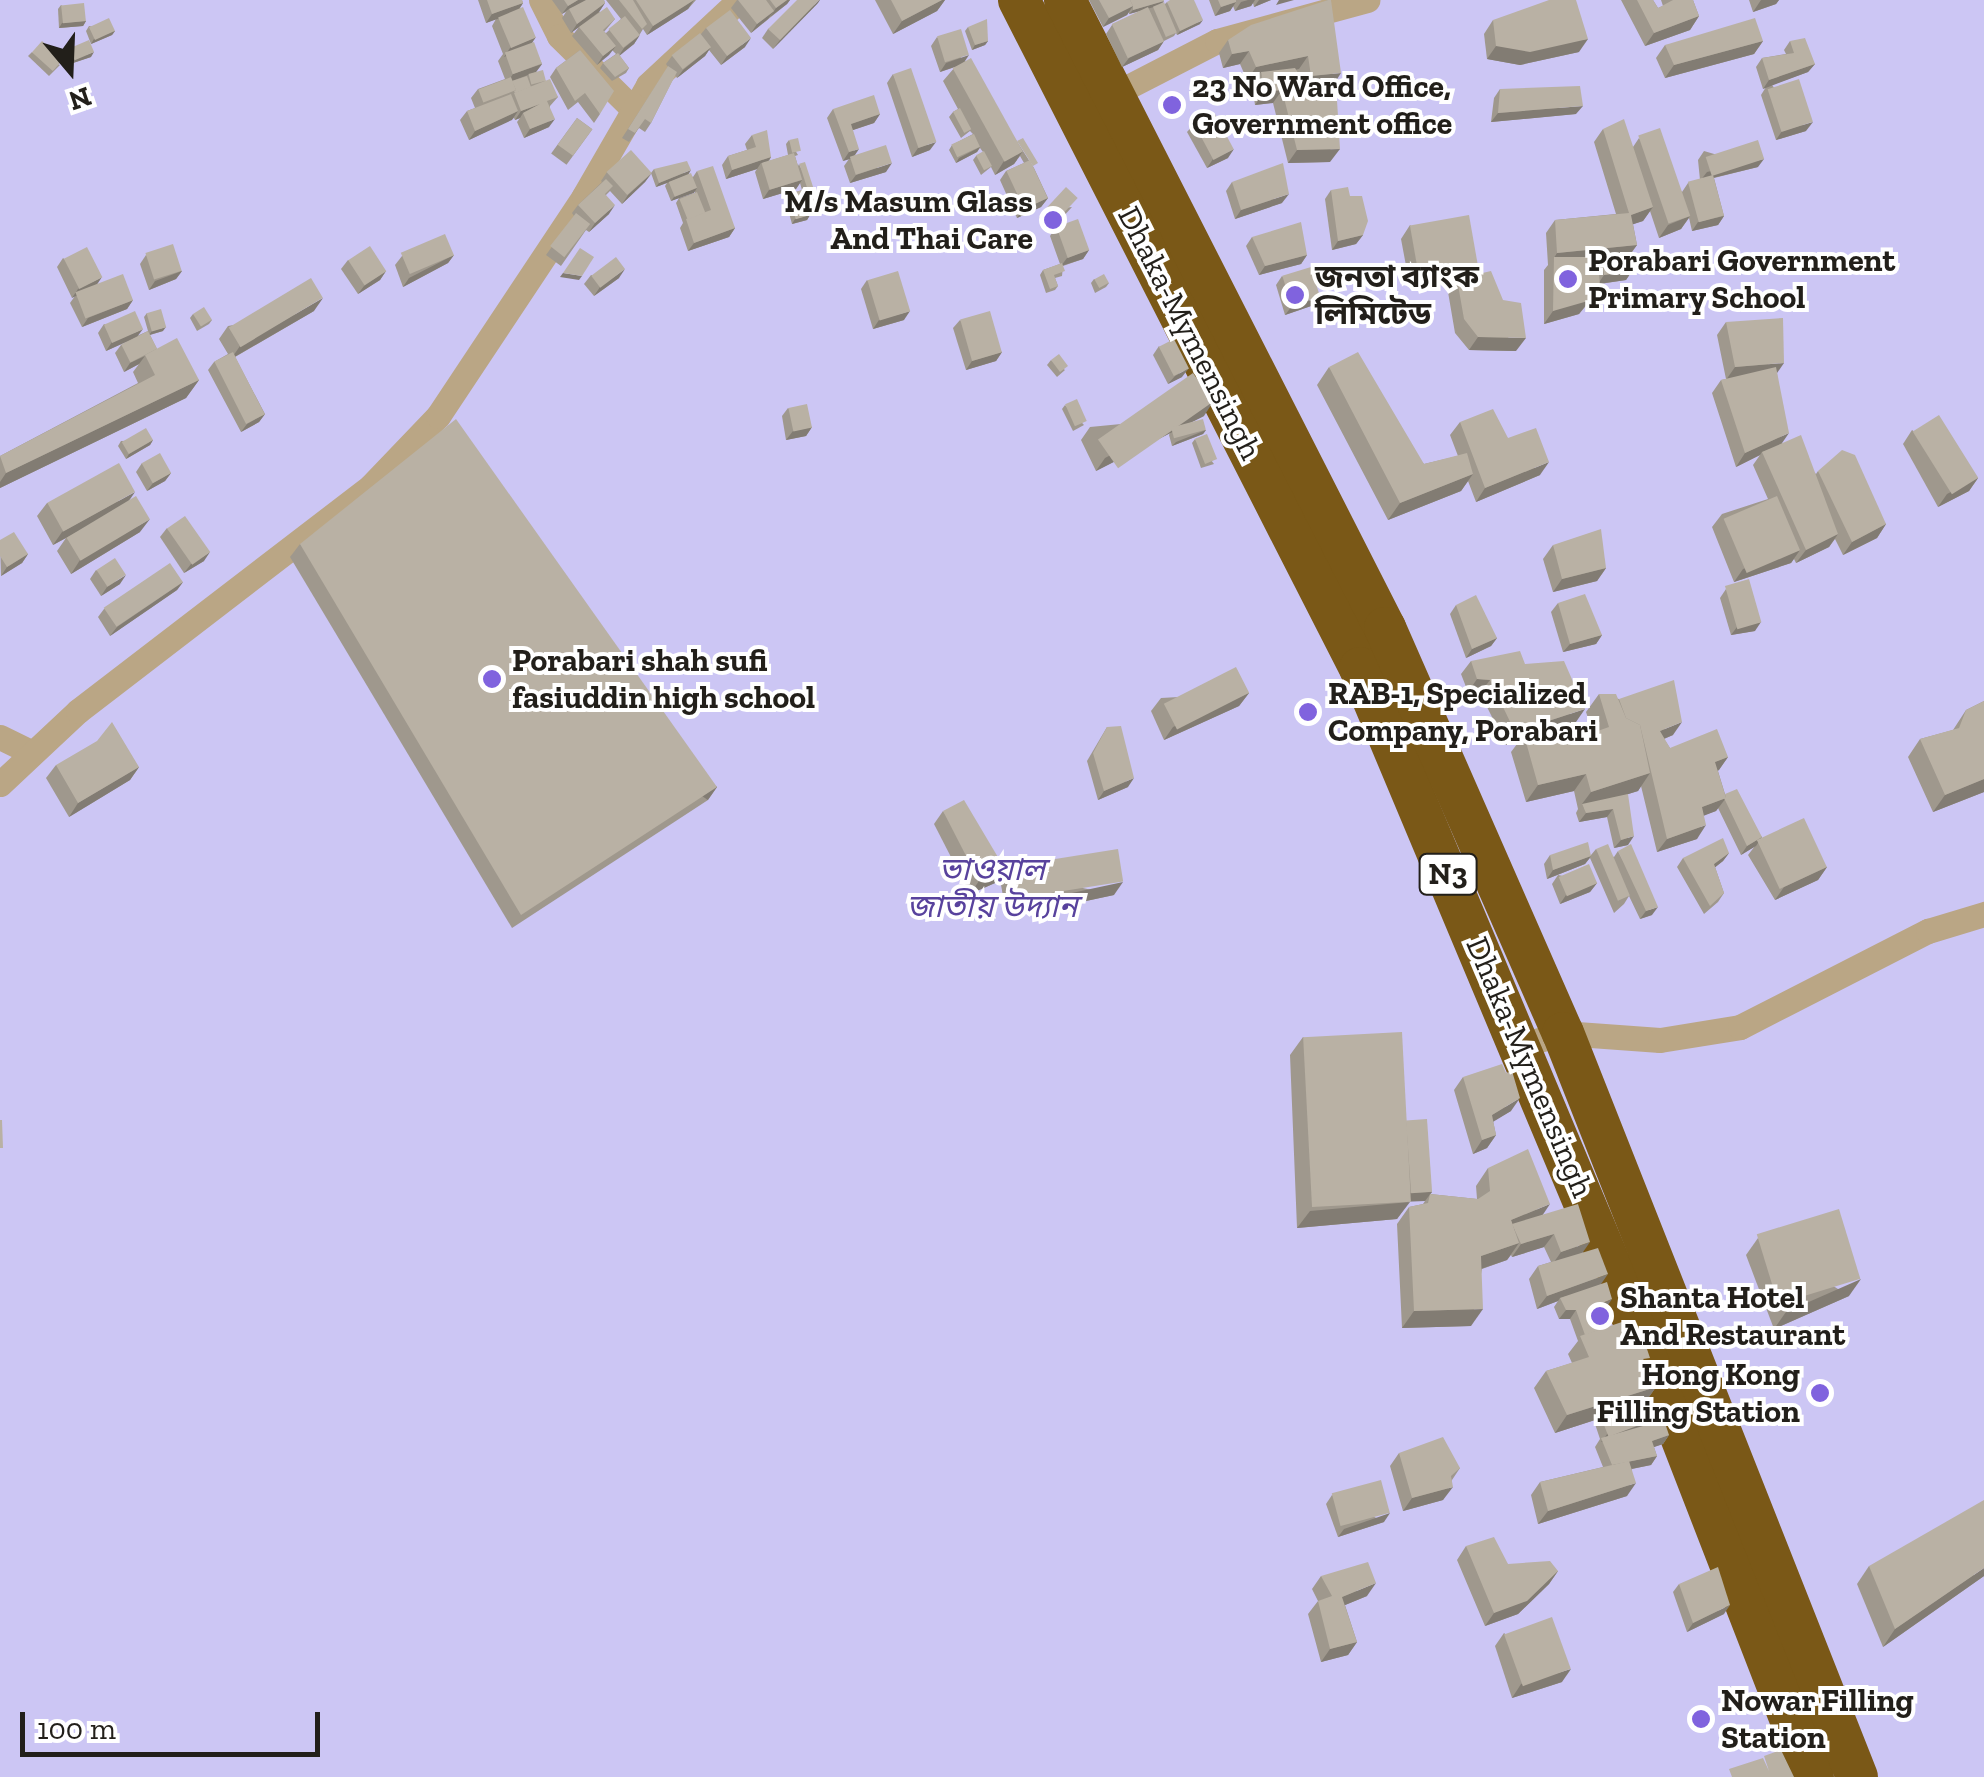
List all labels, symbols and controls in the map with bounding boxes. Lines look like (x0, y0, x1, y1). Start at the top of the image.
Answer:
north arrow (20, 20, 120, 120)
place label: 23 No Ward Office, Government office (1192, 68, 1452, 143)
text: N (64, 80, 95, 118)
marker: 23 No Ward Office, Government office (1161, 94, 1183, 116)
place label: M/s Masum Glass And Thai Care (784, 183, 1033, 258)
street label: Dhaka-Mymensingh (1110, 200, 1270, 466)
marker: M/s Masum Glass And Thai Care (1042, 209, 1064, 231)
place label: Porabari Government Primary School (1588, 242, 1895, 317)
place label: জনতা ব্যাংক লিমিটেড (1315, 258, 1479, 333)
marker: Porabari Government Primary School (1557, 268, 1579, 290)
marker: জনতা ব্যাংক লিমিটেড (1284, 284, 1306, 306)
place label: Porabari shah sufi fasiuddin high school (512, 642, 815, 717)
marker: Porabari shah sufi fasiuddin high school (481, 668, 503, 690)
place label: RAB-1, Specialized Company, Porabari (1328, 675, 1598, 750)
marker: RAB-1, Specialized Company, Porabari (1297, 701, 1319, 723)
road number: N3 (1418, 849, 1478, 899)
park label: ভাওয়াল জাতীয় উদ্যান (906, 851, 1078, 926)
street label: Dhaka-Mymensingh (1458, 931, 1602, 1203)
place label: Shanta Hotel And Restaurant (1620, 1279, 1845, 1354)
marker: Shanta Hotel And Restaurant (1589, 1305, 1611, 1327)
place label: Hong Kong Filling Station (1597, 1356, 1800, 1431)
marker: Hong Kong Filling Station (1809, 1382, 1831, 1404)
place label: Nowar Filling Station (1721, 1682, 1914, 1757)
scale bar (25, 1692, 325, 1754)
marker: Nowar Filling Station (1690, 1708, 1712, 1730)
text: 100 m (37, 1711, 116, 1747)

